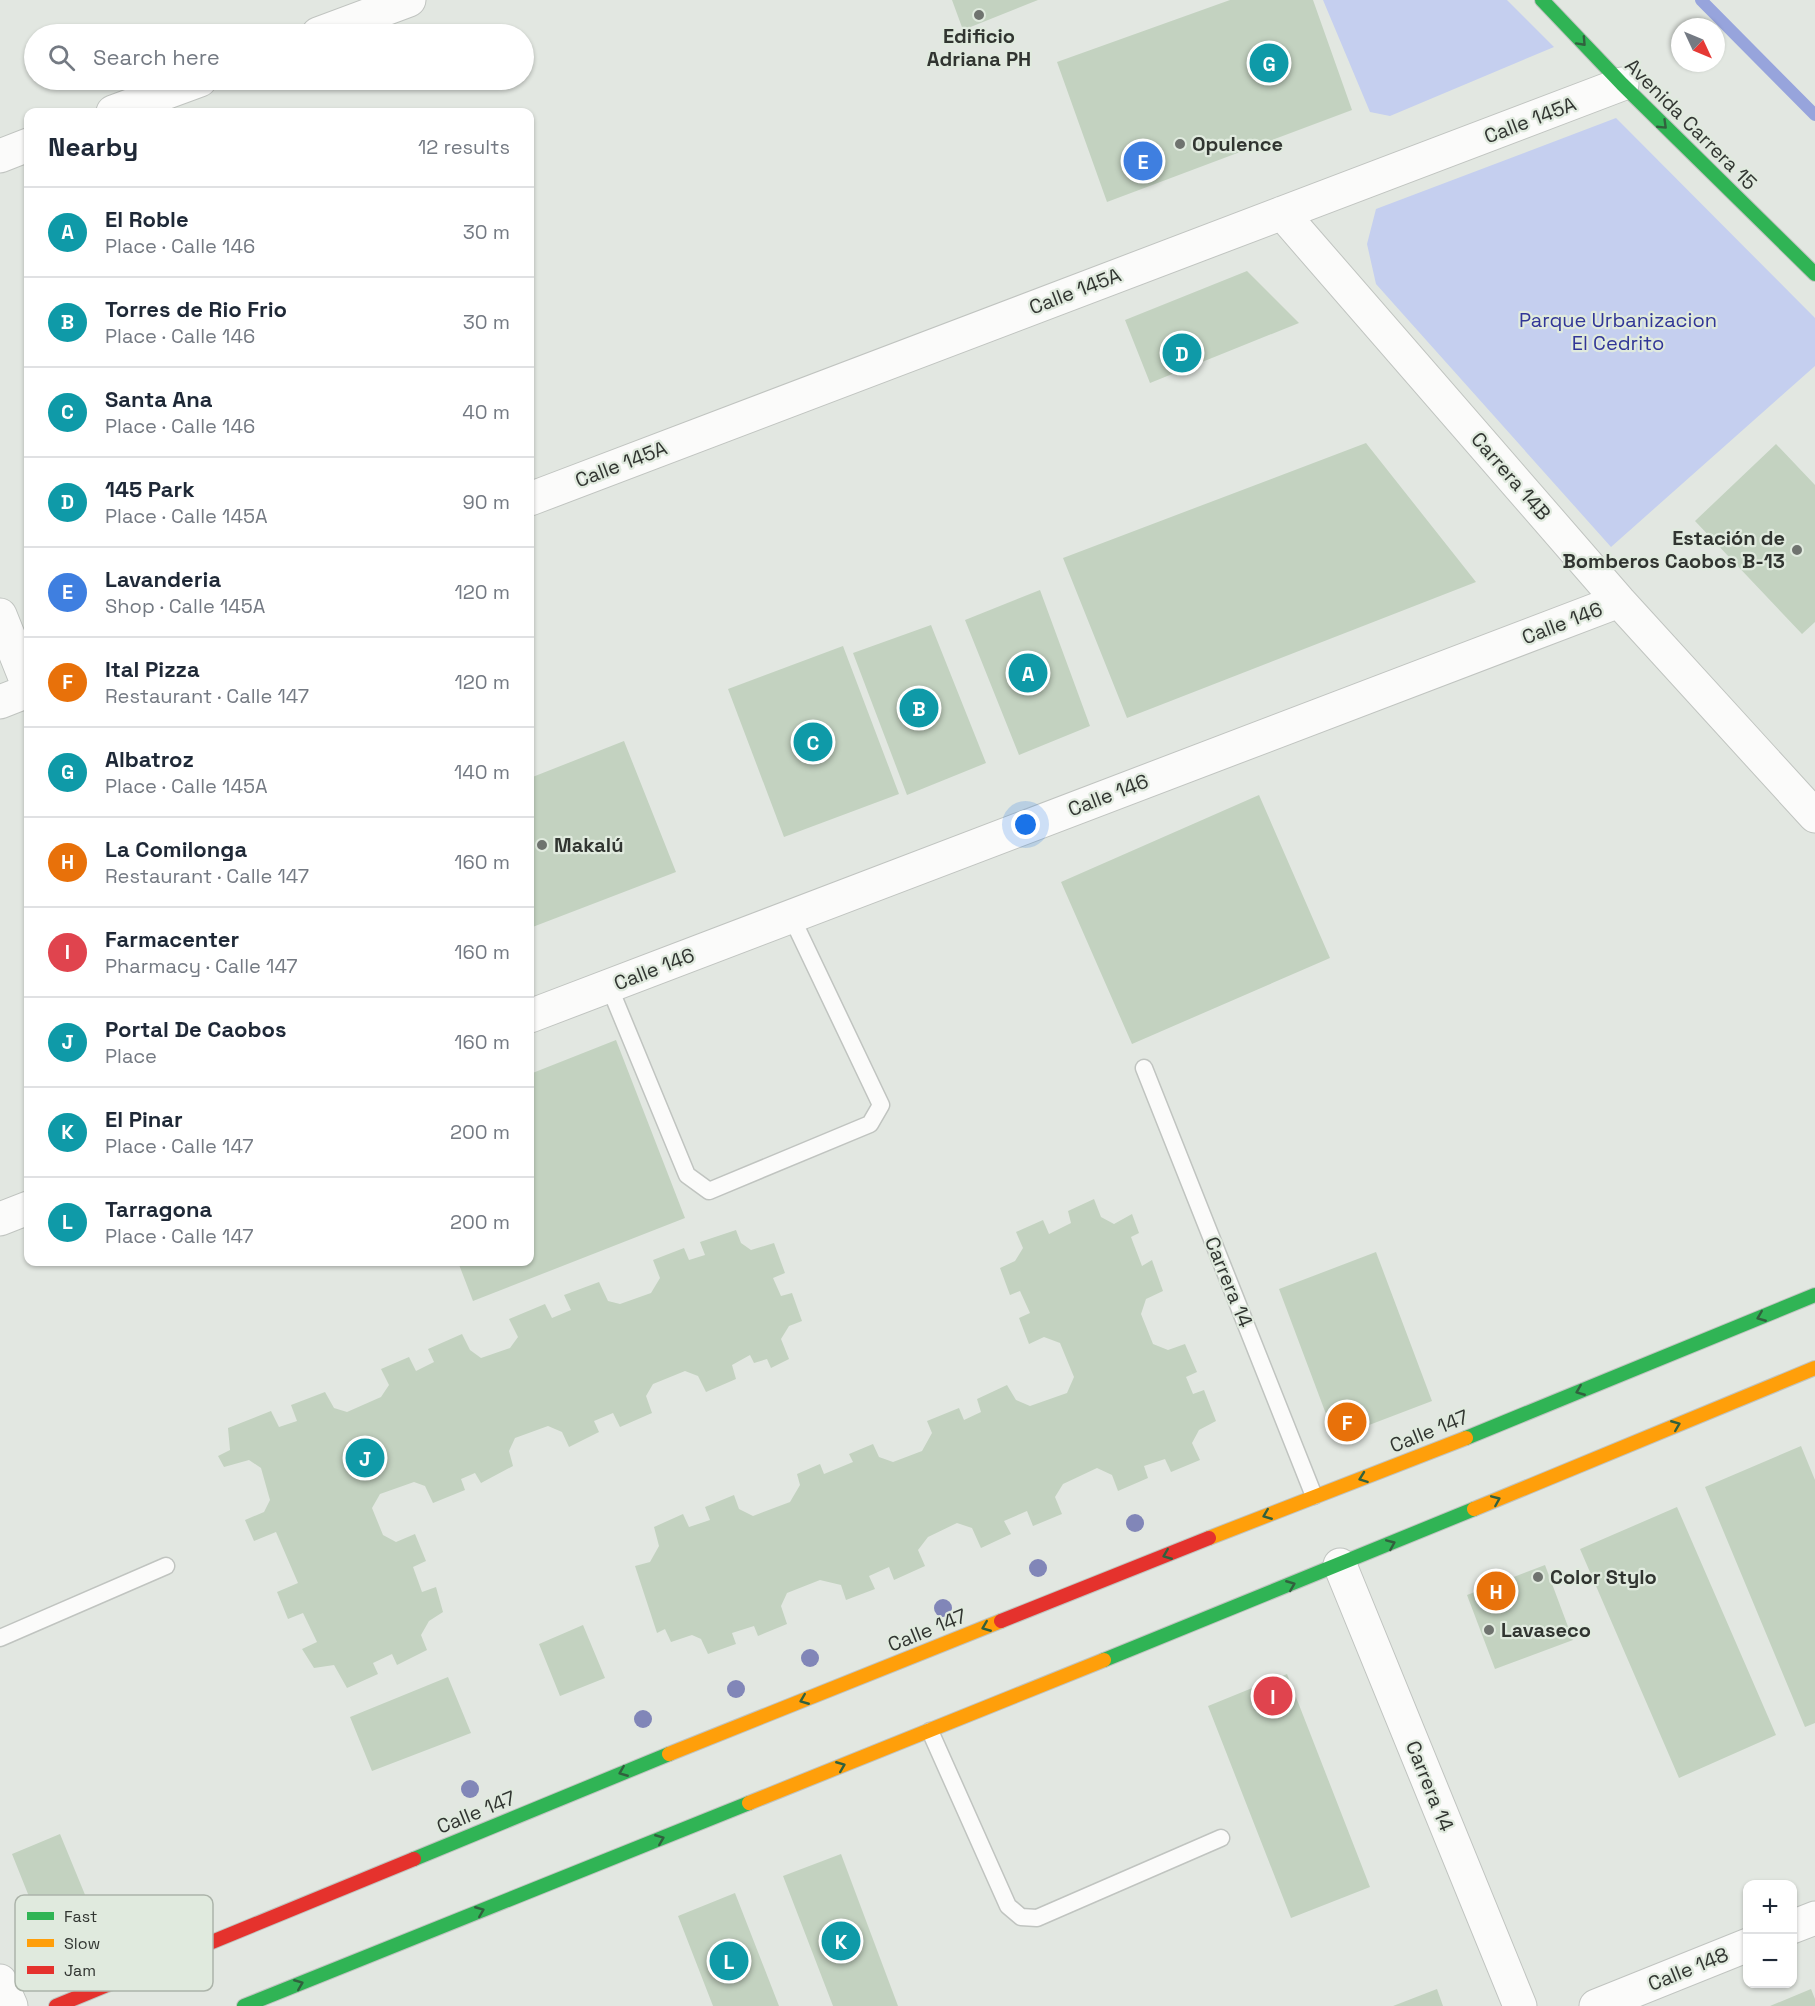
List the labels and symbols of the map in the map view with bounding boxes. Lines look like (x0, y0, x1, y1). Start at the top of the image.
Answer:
marker: Edificio Adriana PH (972, 8, 986, 22)
north arrow (1671, 18, 1725, 72)
place label: Edificio Adriana PH (927, 23, 1031, 72)
one-way arrow (1575, 36, 1586, 46)
pin: G (1250, 40, 1288, 86)
street label: Avenida Carrera 15 (1620, 53, 1763, 196)
street label: Calle 145A (1480, 90, 1580, 149)
one-way arrow (1656, 118, 1667, 129)
place label: Opulence (1192, 131, 1283, 157)
marker: Opulence (1173, 137, 1187, 151)
pin: E (1124, 138, 1162, 184)
street label: Calle 145A (1025, 261, 1125, 320)
park label: Parque Urbanizacion El Cedrito (1519, 307, 1717, 356)
pin: D (1162, 330, 1202, 376)
street label: Carrera 14B (1465, 426, 1557, 526)
street label: Calle 145A (571, 434, 671, 493)
place label: Estación de Bomberos Caobos B-13 (1563, 525, 1785, 574)
marker: Estación de Bomberos Caobos B-13 (1790, 543, 1804, 557)
street label: Calle 146 (1518, 596, 1606, 650)
pin: A (1008, 650, 1048, 696)
pin: B (900, 686, 938, 730)
pin: C (794, 720, 832, 764)
street label: Calle 146 (1064, 768, 1152, 822)
your location (1011, 810, 1040, 839)
place label: Makalú (554, 832, 623, 858)
marker: Makalú (535, 838, 549, 852)
street label: Calle 146 (610, 942, 698, 996)
street label: Carrera 14 (1199, 1233, 1259, 1331)
one-way arrow (1756, 1310, 1767, 1322)
one-way arrow (1576, 1384, 1587, 1396)
pin: F (1328, 1400, 1366, 1444)
street label: Calle 147 (1386, 1403, 1472, 1459)
one-way arrow (1670, 1420, 1681, 1432)
pin: J (346, 1436, 385, 1480)
one-way arrow (1358, 1471, 1369, 1483)
one-way arrow (1490, 1495, 1501, 1507)
one-way arrow (1262, 1508, 1273, 1520)
one-way arrow (1385, 1539, 1396, 1551)
one-way arrow (1162, 1548, 1173, 1560)
place label: Color Stylo (1550, 1564, 1657, 1590)
pin: H (1476, 1568, 1516, 1614)
marker: Color Stylo (1531, 1570, 1545, 1584)
one-way arrow (1285, 1580, 1296, 1592)
street label: Calle 147 (884, 1602, 970, 1658)
place label: Lavaseco (1501, 1617, 1591, 1643)
one-way arrow (981, 1620, 991, 1633)
marker: Lavaseco (1482, 1623, 1496, 1637)
pin: I (1254, 1674, 1292, 1718)
one-way arrow (800, 1693, 811, 1705)
street label: Carrera 14 (1400, 1737, 1460, 1835)
one-way arrow (835, 1761, 846, 1773)
one-way arrow (619, 1765, 630, 1777)
street label: Calle 147 (433, 1784, 519, 1840)
one-way arrow (654, 1834, 665, 1846)
legend (15, 1895, 213, 1991)
text: Fast (64, 1906, 97, 1927)
one-way arrow (474, 1906, 484, 1919)
pin: K (822, 1918, 860, 1964)
text: Slow (64, 1933, 100, 1954)
pin: L (710, 1938, 748, 1984)
street label: Calle 148 (1644, 1941, 1732, 1997)
text: Jam (64, 1960, 96, 1981)
one-way arrow (292, 1979, 303, 1991)

